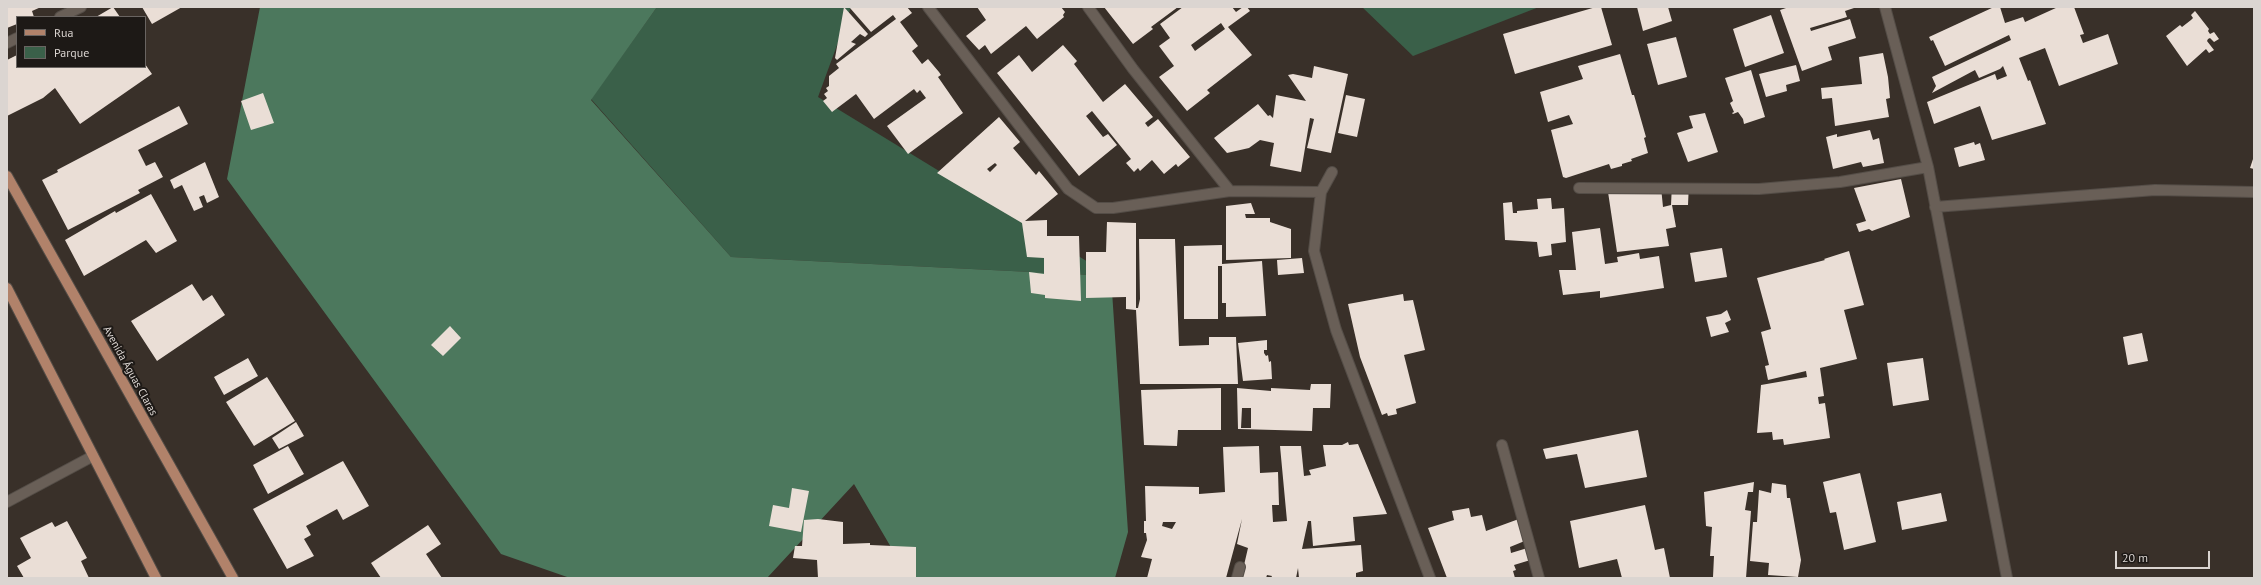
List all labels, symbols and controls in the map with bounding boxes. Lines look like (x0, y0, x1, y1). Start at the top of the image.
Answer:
legend (16, 16, 146, 68)
text: Rua (54, 25, 73, 40)
text: Parque (54, 45, 89, 60)
street label: Avenida Águas Claras (100, 324, 160, 418)
scale bar (2117, 543, 2212, 569)
text: 20 m (2122, 550, 2148, 565)

